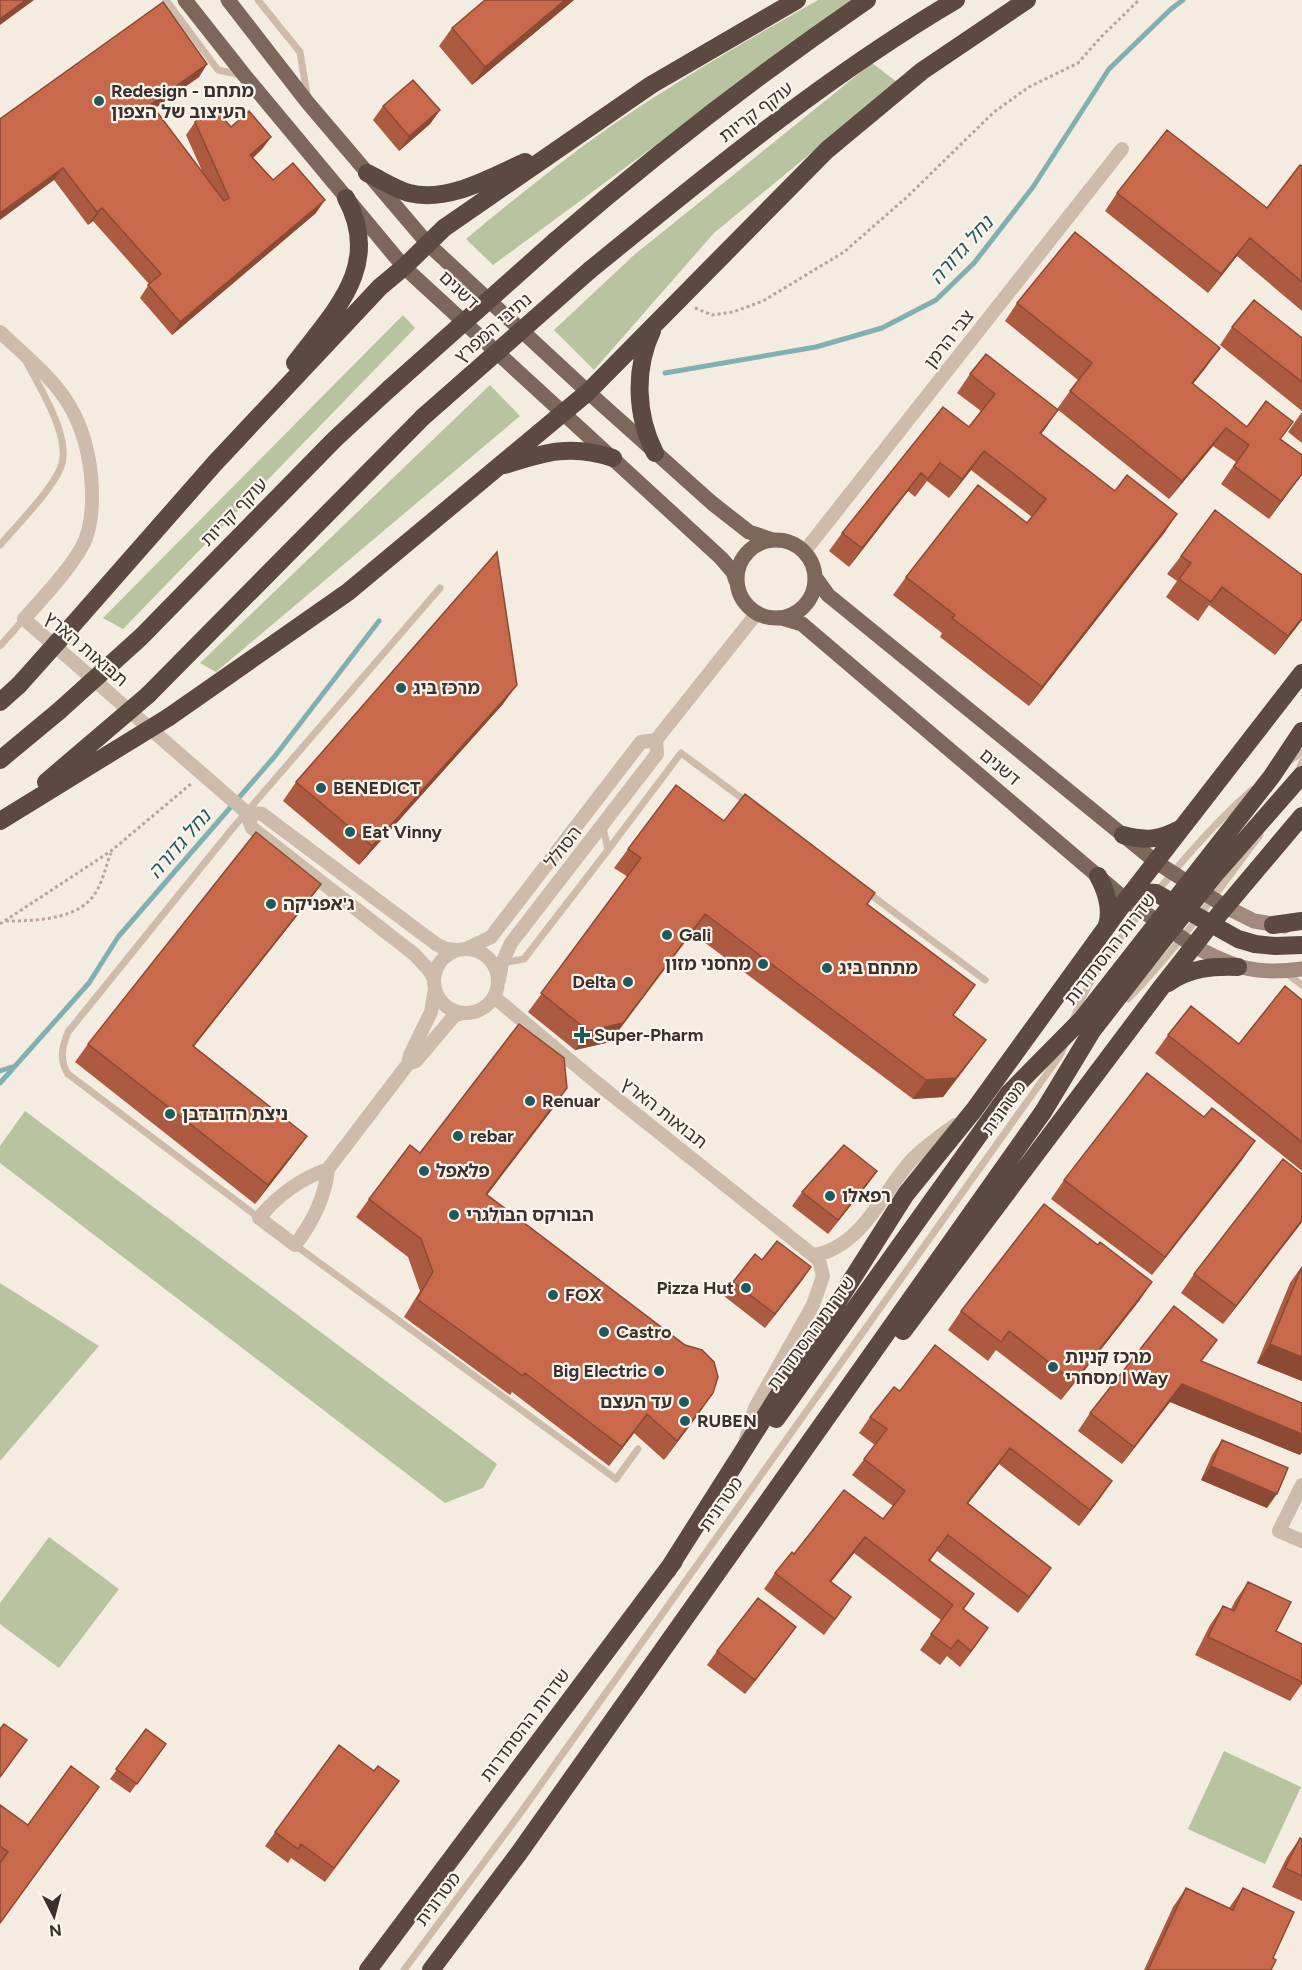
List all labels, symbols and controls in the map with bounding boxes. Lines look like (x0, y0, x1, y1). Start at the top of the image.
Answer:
street label: עוקף קריות (715, 77, 797, 147)
place label: Redesign - מתחם העיצוב של הצפון (111, 80, 254, 123)
marker: Redesign - מתחם העיצוב של הצפון (92, 94, 106, 108)
water label: נחל גדורה (924, 210, 999, 289)
street label: דשנים (434, 266, 484, 314)
street label: נתיבי המפרץ (450, 288, 536, 368)
street label: צבי הרמן (919, 305, 979, 373)
street label: עוקף קריות (196, 473, 272, 551)
street label: תבואות הארץ (40, 607, 132, 691)
place label: מרכז ביג (413, 677, 480, 699)
marker: מרכז ביג (394, 681, 408, 695)
street label: דשנים (975, 744, 1025, 791)
place label: BENEDICT (333, 777, 421, 799)
marker: BENEDICT (314, 781, 328, 795)
water label: נחל גדורה (143, 804, 216, 883)
place label: Eat Vinny (362, 821, 443, 843)
street label: הסולל (540, 822, 586, 872)
marker: Eat Vinny (343, 825, 357, 839)
street label: שדרות ההסתדרות (1060, 889, 1160, 1009)
place label: ג'אפניקה (283, 893, 355, 915)
marker: ג'אפניקה (264, 897, 278, 911)
place label: Gali (679, 924, 711, 946)
marker: Gali (660, 928, 674, 942)
place label: מחסני מזון (665, 953, 751, 975)
marker: מחסני מזון (756, 957, 770, 971)
place label: מתחם ביג (839, 957, 918, 979)
marker: מתחם ביג (820, 961, 834, 975)
place label: Delta (572, 971, 616, 993)
marker: Delta (621, 975, 635, 989)
place label: Super-Pharm (594, 1024, 703, 1046)
marker: Super-Pharm (575, 1028, 589, 1042)
street label: תבואות הארץ (617, 1073, 711, 1153)
street label: מטרונית (977, 1076, 1031, 1139)
place label: Renuar (542, 1090, 601, 1112)
marker: Renuar (523, 1094, 537, 1108)
place label: ניצת הדובדבן (182, 1103, 288, 1125)
marker: ניצת הדובדבן (163, 1107, 177, 1121)
place label: rebar (470, 1125, 514, 1147)
marker: rebar (451, 1129, 465, 1143)
place label: פלאפל (436, 1160, 490, 1182)
marker: פלאפל (417, 1164, 431, 1178)
place label: רפאלו (842, 1185, 891, 1207)
marker: רפאלו (823, 1189, 837, 1203)
place label: הבורקס הבולגרי (466, 1204, 594, 1226)
marker: הבורקס הבולגרי (447, 1208, 461, 1222)
street label: שדרות ההסתדרות (762, 1272, 860, 1394)
place label: Pizza Hut (656, 1277, 734, 1299)
marker: Pizza Hut (739, 1281, 753, 1295)
place label: FOX (565, 1284, 602, 1306)
marker: FOX (546, 1288, 560, 1302)
place label: Castro (616, 1321, 672, 1343)
marker: Castro (597, 1325, 611, 1339)
place label: מרכז קניות מסחרי I Way (1065, 1346, 1169, 1389)
place label: Big Electric (553, 1360, 647, 1382)
marker: מרכז קניות מסחרי I Way (1046, 1360, 1060, 1374)
marker: Big Electric (652, 1364, 666, 1378)
place label: עד העצם (600, 1391, 672, 1413)
marker: עד העצם (677, 1395, 691, 1409)
place label: RUBEN (697, 1410, 757, 1432)
marker: RUBEN (678, 1414, 692, 1428)
street label: מטרונית (694, 1472, 748, 1536)
street label: שדרות ההסתדרות (475, 1664, 575, 1786)
street label: מטרונית (411, 1868, 465, 1930)
north arrow (24, 1886, 84, 1946)
text: N (48, 1920, 63, 1941)

